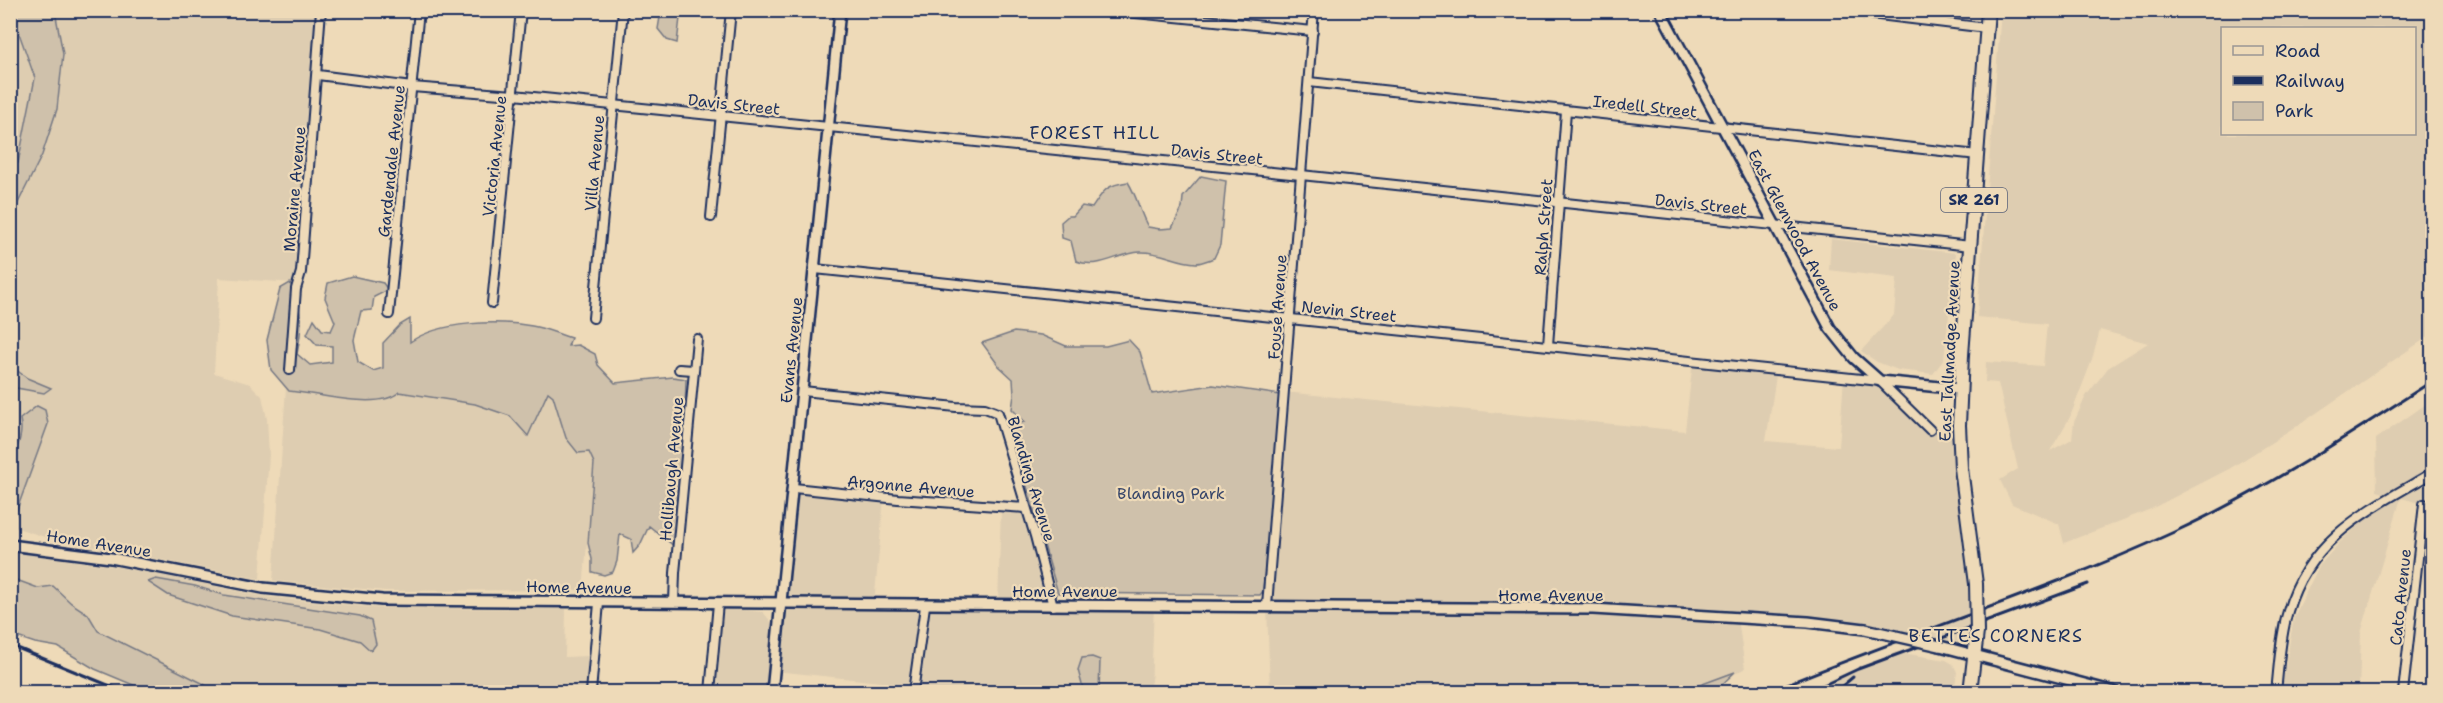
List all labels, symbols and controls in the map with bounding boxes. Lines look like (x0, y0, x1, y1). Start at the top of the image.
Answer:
legend (2221, 27, 2416, 135)
text: Road (2275, 39, 2320, 63)
text: Railway (2275, 69, 2345, 93)
street label: Gardendale Avenue (373, 84, 410, 238)
street label: Davis Street (687, 89, 781, 120)
street label: Iredell Street (1592, 91, 1698, 122)
street label: Victoria Avenue (478, 94, 511, 218)
text: Park (2275, 99, 2314, 123)
street label: Villa Avenue (580, 114, 609, 212)
district label: FOREST HILL (1029, 121, 1161, 145)
street label: Moraine Avenue (279, 125, 310, 253)
street label: Davis Street (1170, 139, 1264, 170)
street label: East Glenwood Avenue (1743, 146, 1846, 315)
street label: Ralph Street (1530, 178, 1557, 276)
road number: SR 261 (1941, 188, 2007, 212)
street label: Davis Street (1654, 189, 1748, 220)
street label: Fouse Avenue (1263, 254, 1292, 360)
street label: East Tallmadge Avenue (1934, 260, 1965, 442)
street label: Evans Avenue (775, 296, 808, 404)
street label: Nevin Street (1300, 296, 1398, 327)
street label: Hollibaugh Avenue (655, 396, 688, 542)
street label: Blanding Avenue (1002, 414, 1061, 544)
street label: Argonne Avenue (846, 470, 976, 503)
park label: Blanding Park (1117, 483, 1225, 504)
street label: Home Avenue (45, 525, 153, 562)
street label: Cato Avenue (2385, 548, 2416, 647)
street label: Home Avenue (526, 576, 632, 599)
street label: Home Avenue (1012, 581, 1118, 602)
street label: Home Avenue (1498, 585, 1604, 606)
district label: BETTES CORNERS (1909, 624, 2083, 648)

